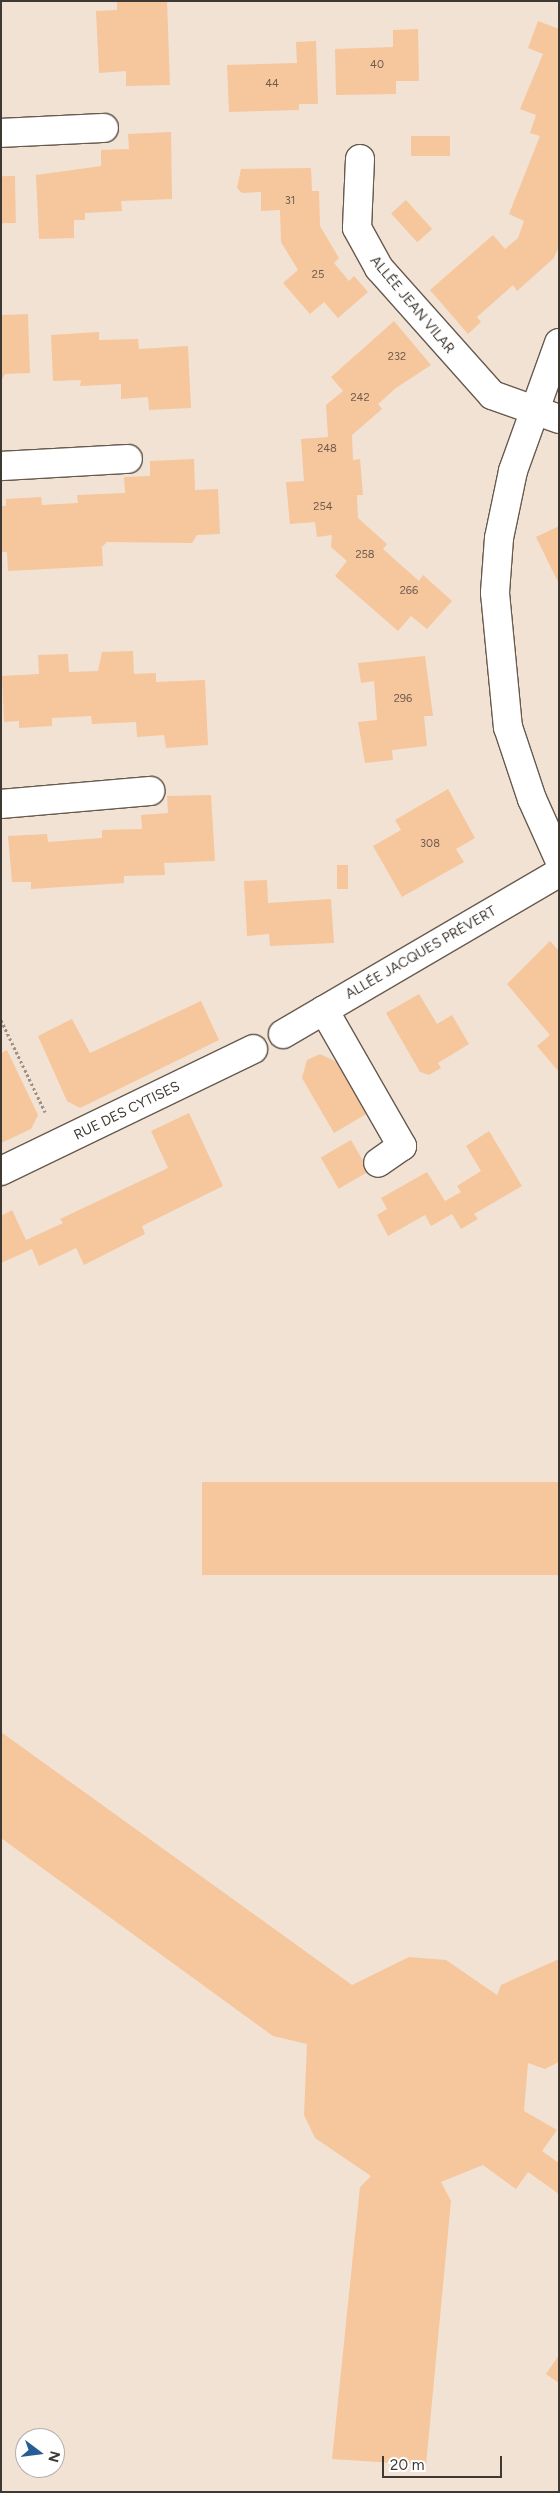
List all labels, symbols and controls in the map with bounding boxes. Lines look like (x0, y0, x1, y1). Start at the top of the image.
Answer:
house number: 40 (370, 58, 384, 72)
house number: 44 (265, 77, 279, 91)
house number: 31 (285, 194, 295, 208)
street label: ALLÉE JEAN VILAR (366, 253, 458, 357)
house number: 25 (312, 268, 324, 282)
house number: 232 (388, 350, 406, 364)
house number: 242 (350, 391, 370, 405)
house number: 248 (317, 442, 337, 456)
house number: 254 (313, 500, 333, 514)
house number: 258 (355, 548, 375, 562)
house number: 266 (400, 584, 418, 598)
house number: 296 (394, 692, 412, 706)
house number: 308 (420, 837, 440, 851)
street label: ALLÉE JACQUES PRÉVERT (343, 903, 499, 1003)
street label: RUE DES CYTISES (71, 1078, 183, 1144)
north arrow (15, 2428, 65, 2478)
scale bar (385, 2446, 505, 2478)
text: N (44, 2449, 64, 2464)
text: 20 m (390, 2456, 424, 2474)

